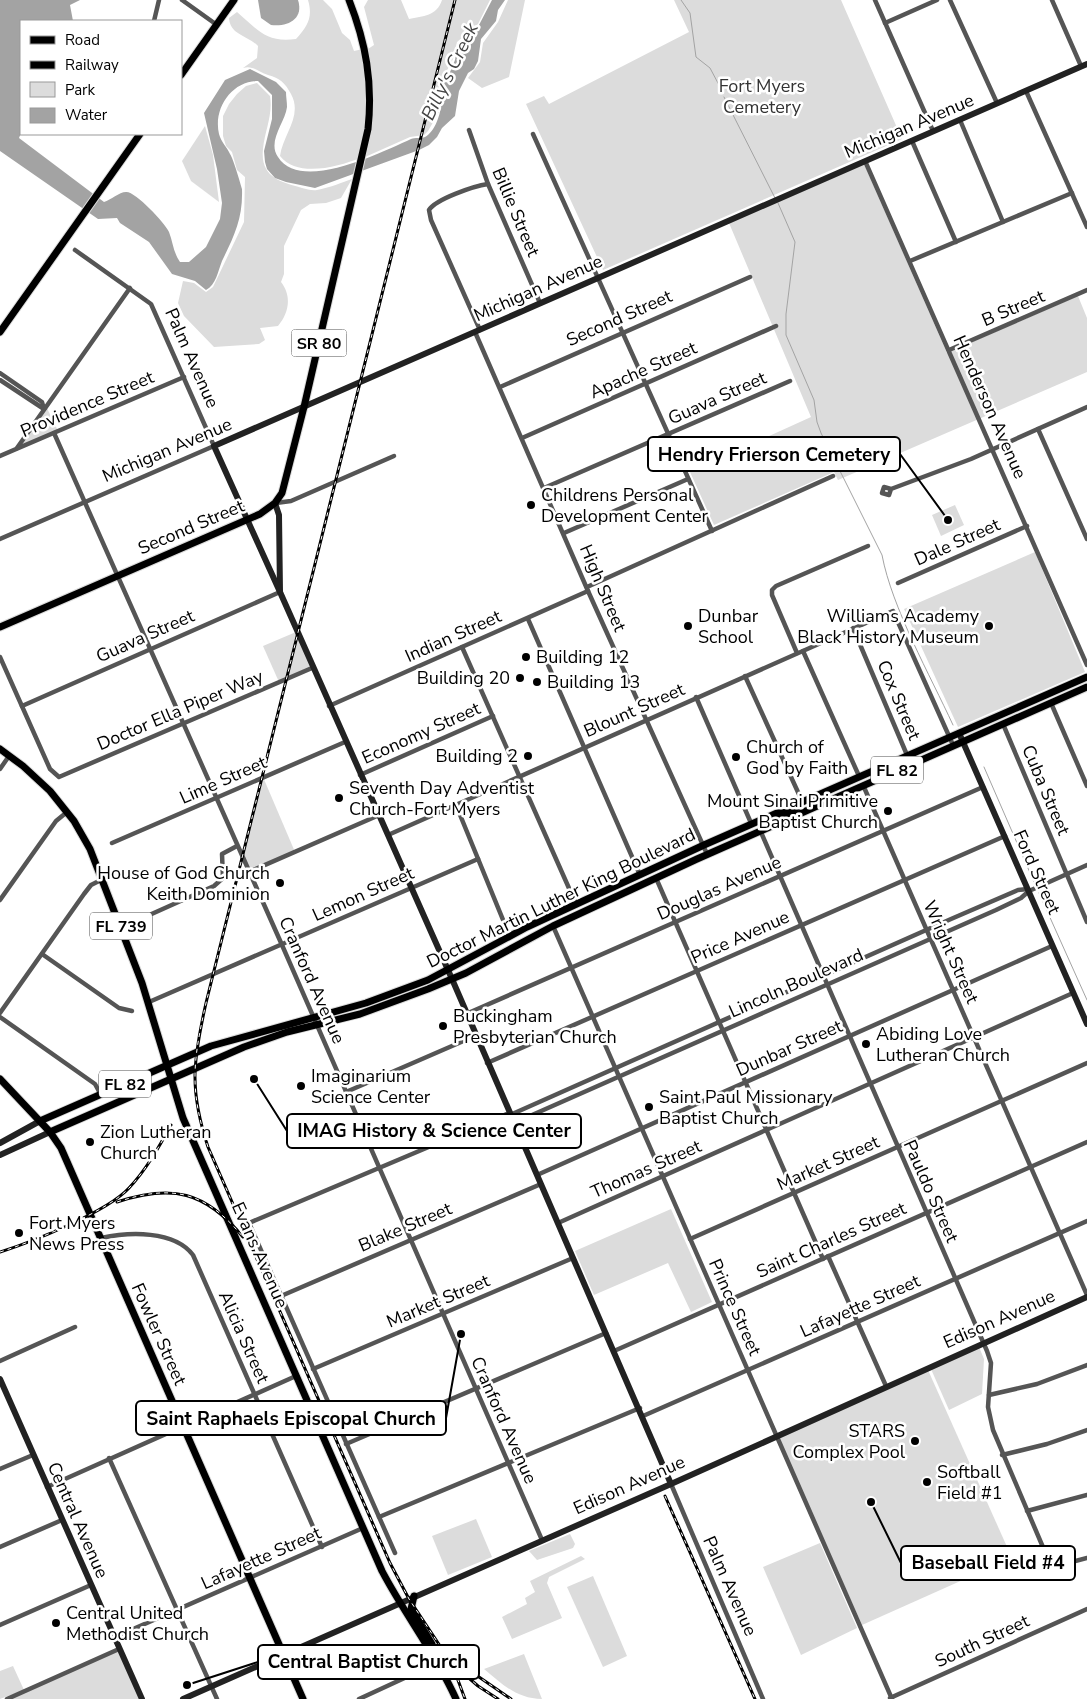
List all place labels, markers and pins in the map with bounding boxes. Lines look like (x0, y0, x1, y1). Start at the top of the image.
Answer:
callout: Hendry Frierson Cemetery (648, 437, 900, 471)
place label: Childrens Personal Development Center (541, 483, 708, 528)
marker: Childrens Personal Development Center (525, 499, 537, 511)
place label: Dunbar School (698, 604, 759, 649)
place label: Williams Academy Black History Museum (797, 604, 980, 649)
marker: Dunbar School (682, 620, 694, 632)
marker: Williams Academy Black History Museum (983, 620, 995, 632)
place label: Building 12 (536, 645, 629, 669)
marker: Building 12 (520, 651, 532, 663)
place label: Building 20 (417, 666, 510, 690)
place label: Building 13 (547, 670, 640, 694)
marker: Building 20 (514, 672, 526, 684)
marker: Building 13 (531, 676, 543, 688)
place label: Church of God by Faith (746, 735, 848, 780)
place label: Building 2 (435, 744, 518, 768)
marker: Building 2 (522, 750, 534, 762)
marker: Church of God by Faith (730, 751, 742, 763)
place label: Seventh Day Adventist Church-Fort Myers (349, 776, 535, 821)
place label: Mount Sinai Primitive Baptist Church (707, 789, 878, 834)
marker: Seventh Day Adventist Church-Fort Myers (333, 792, 345, 804)
marker: Mount Sinai Primitive Baptist Church (882, 805, 894, 817)
place label: House of God Church Keith Dominion (97, 861, 270, 906)
marker: House of God Church Keith Dominion (274, 877, 286, 889)
place label: Buckingham Presbyterian Church (453, 1004, 617, 1049)
marker: Buckingham Presbyterian Church (437, 1020, 449, 1032)
place label: Abiding Love Lutheran Church (876, 1022, 1010, 1067)
marker: Abiding Love Lutheran Church (860, 1038, 872, 1050)
place label: Imaginarium Science Center (311, 1064, 431, 1109)
marker: Imaginarium Science Center (295, 1080, 307, 1092)
place label: Saint Paul Missionary Baptist Church (659, 1085, 833, 1130)
marker: Saint Paul Missionary Baptist Church (643, 1101, 655, 1113)
callout: IMAG History & Science Center (287, 1114, 581, 1148)
place label: Zion Lutheran Church (100, 1120, 212, 1165)
marker: Zion Lutheran Church (84, 1136, 96, 1148)
place label: Fort Myers News Press (29, 1211, 124, 1256)
marker: Fort Myers News Press (13, 1227, 25, 1239)
callout: Saint Raphaels Episcopal Church (136, 1401, 446, 1435)
place label: STARS Complex Pool (792, 1419, 906, 1464)
marker: STARS Complex Pool (909, 1435, 921, 1447)
place label: Softball Field #1 (937, 1460, 1003, 1505)
marker: Softball Field #1 (921, 1476, 933, 1488)
callout: Baseball Field #4 (901, 1546, 1075, 1580)
place label: Central United Methodist Church (66, 1601, 209, 1646)
marker: Central United Methodist Church (50, 1617, 62, 1629)
callout: Central Baptist Church (258, 1645, 479, 1679)

